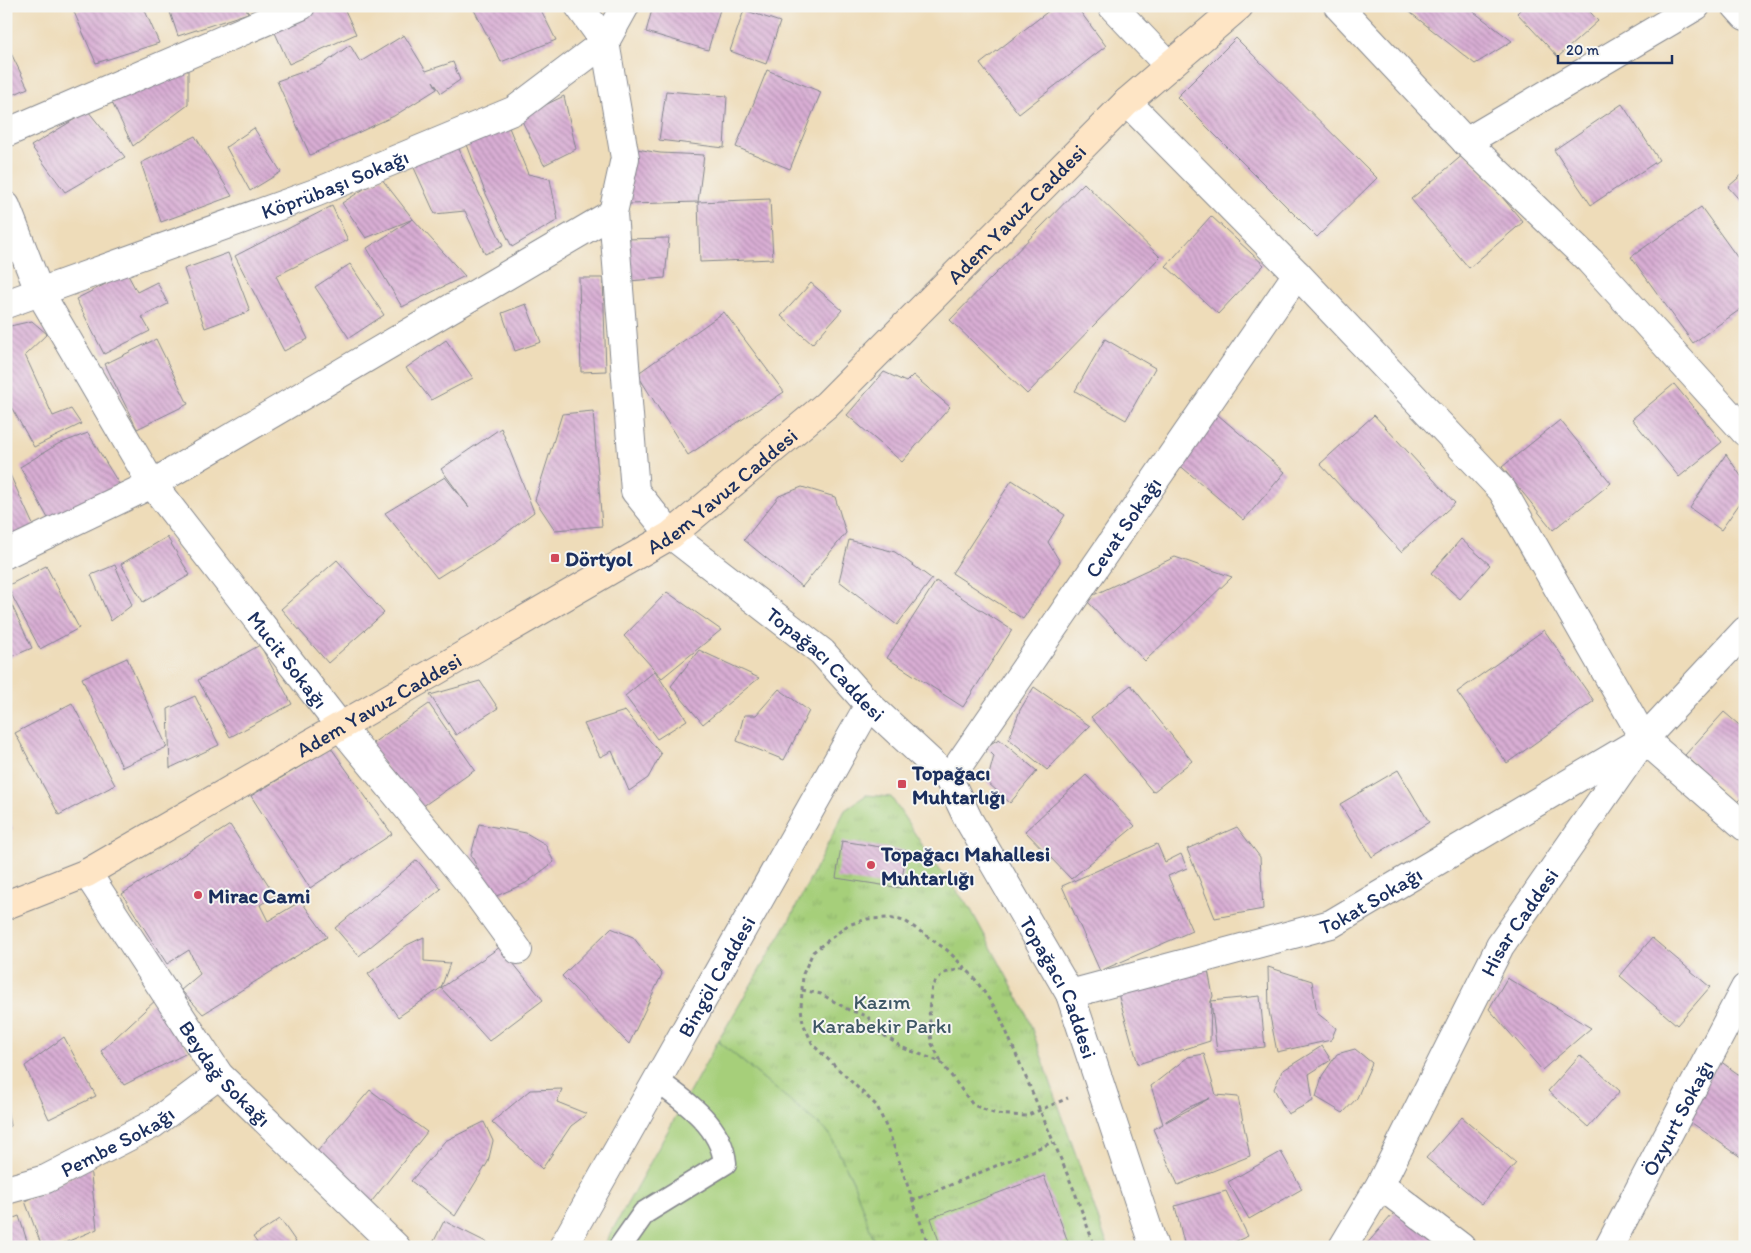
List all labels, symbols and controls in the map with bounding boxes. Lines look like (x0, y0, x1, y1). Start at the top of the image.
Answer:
scale bar (1558, 32, 1672, 64)
text: 20 m (1566, 41, 1600, 59)
street label: Adem Yavuz Caddesi (942, 139, 1091, 289)
street label: Köprübaşı Sokağı (258, 143, 412, 224)
street label: Adem Yavuz Caddesi (642, 422, 802, 559)
street label: Cevat Sokağı (1079, 472, 1166, 582)
place label: Dörtyol (565, 546, 634, 572)
marker: Dörtyol (549, 552, 561, 564)
street label: Topağacı Caddesi (761, 601, 890, 726)
street label: Mucit Sokağı (243, 606, 334, 713)
street label: Adem Yavuz Caddesi (292, 647, 466, 762)
place label: Topağacı Muhtarlığı (911, 760, 1005, 810)
marker: Topağacı Muhtarlığı (896, 778, 908, 790)
place label: Topağacı Mahallesi Muhtarlığı (880, 841, 1050, 891)
marker: Topağacı Mahallesi Muhtarlığı (865, 859, 877, 871)
street label: Tokat Sokağı (1317, 861, 1426, 939)
street label: Hisar Caddesi (1475, 863, 1563, 980)
place label: Mirac Cami (208, 883, 310, 908)
marker: Mirac Cami (192, 889, 204, 901)
street label: Bingöl Caddesi (672, 911, 760, 1041)
street label: Topağacı Caddesi (1015, 911, 1103, 1061)
park label: Kazım Karabekir Parkı (812, 989, 952, 1038)
street label: Beydağ Sokağı (174, 1016, 277, 1132)
street label: Özyurt Sokağı (1636, 1055, 1718, 1180)
street label: Pembe Sokağı (56, 1100, 179, 1182)

